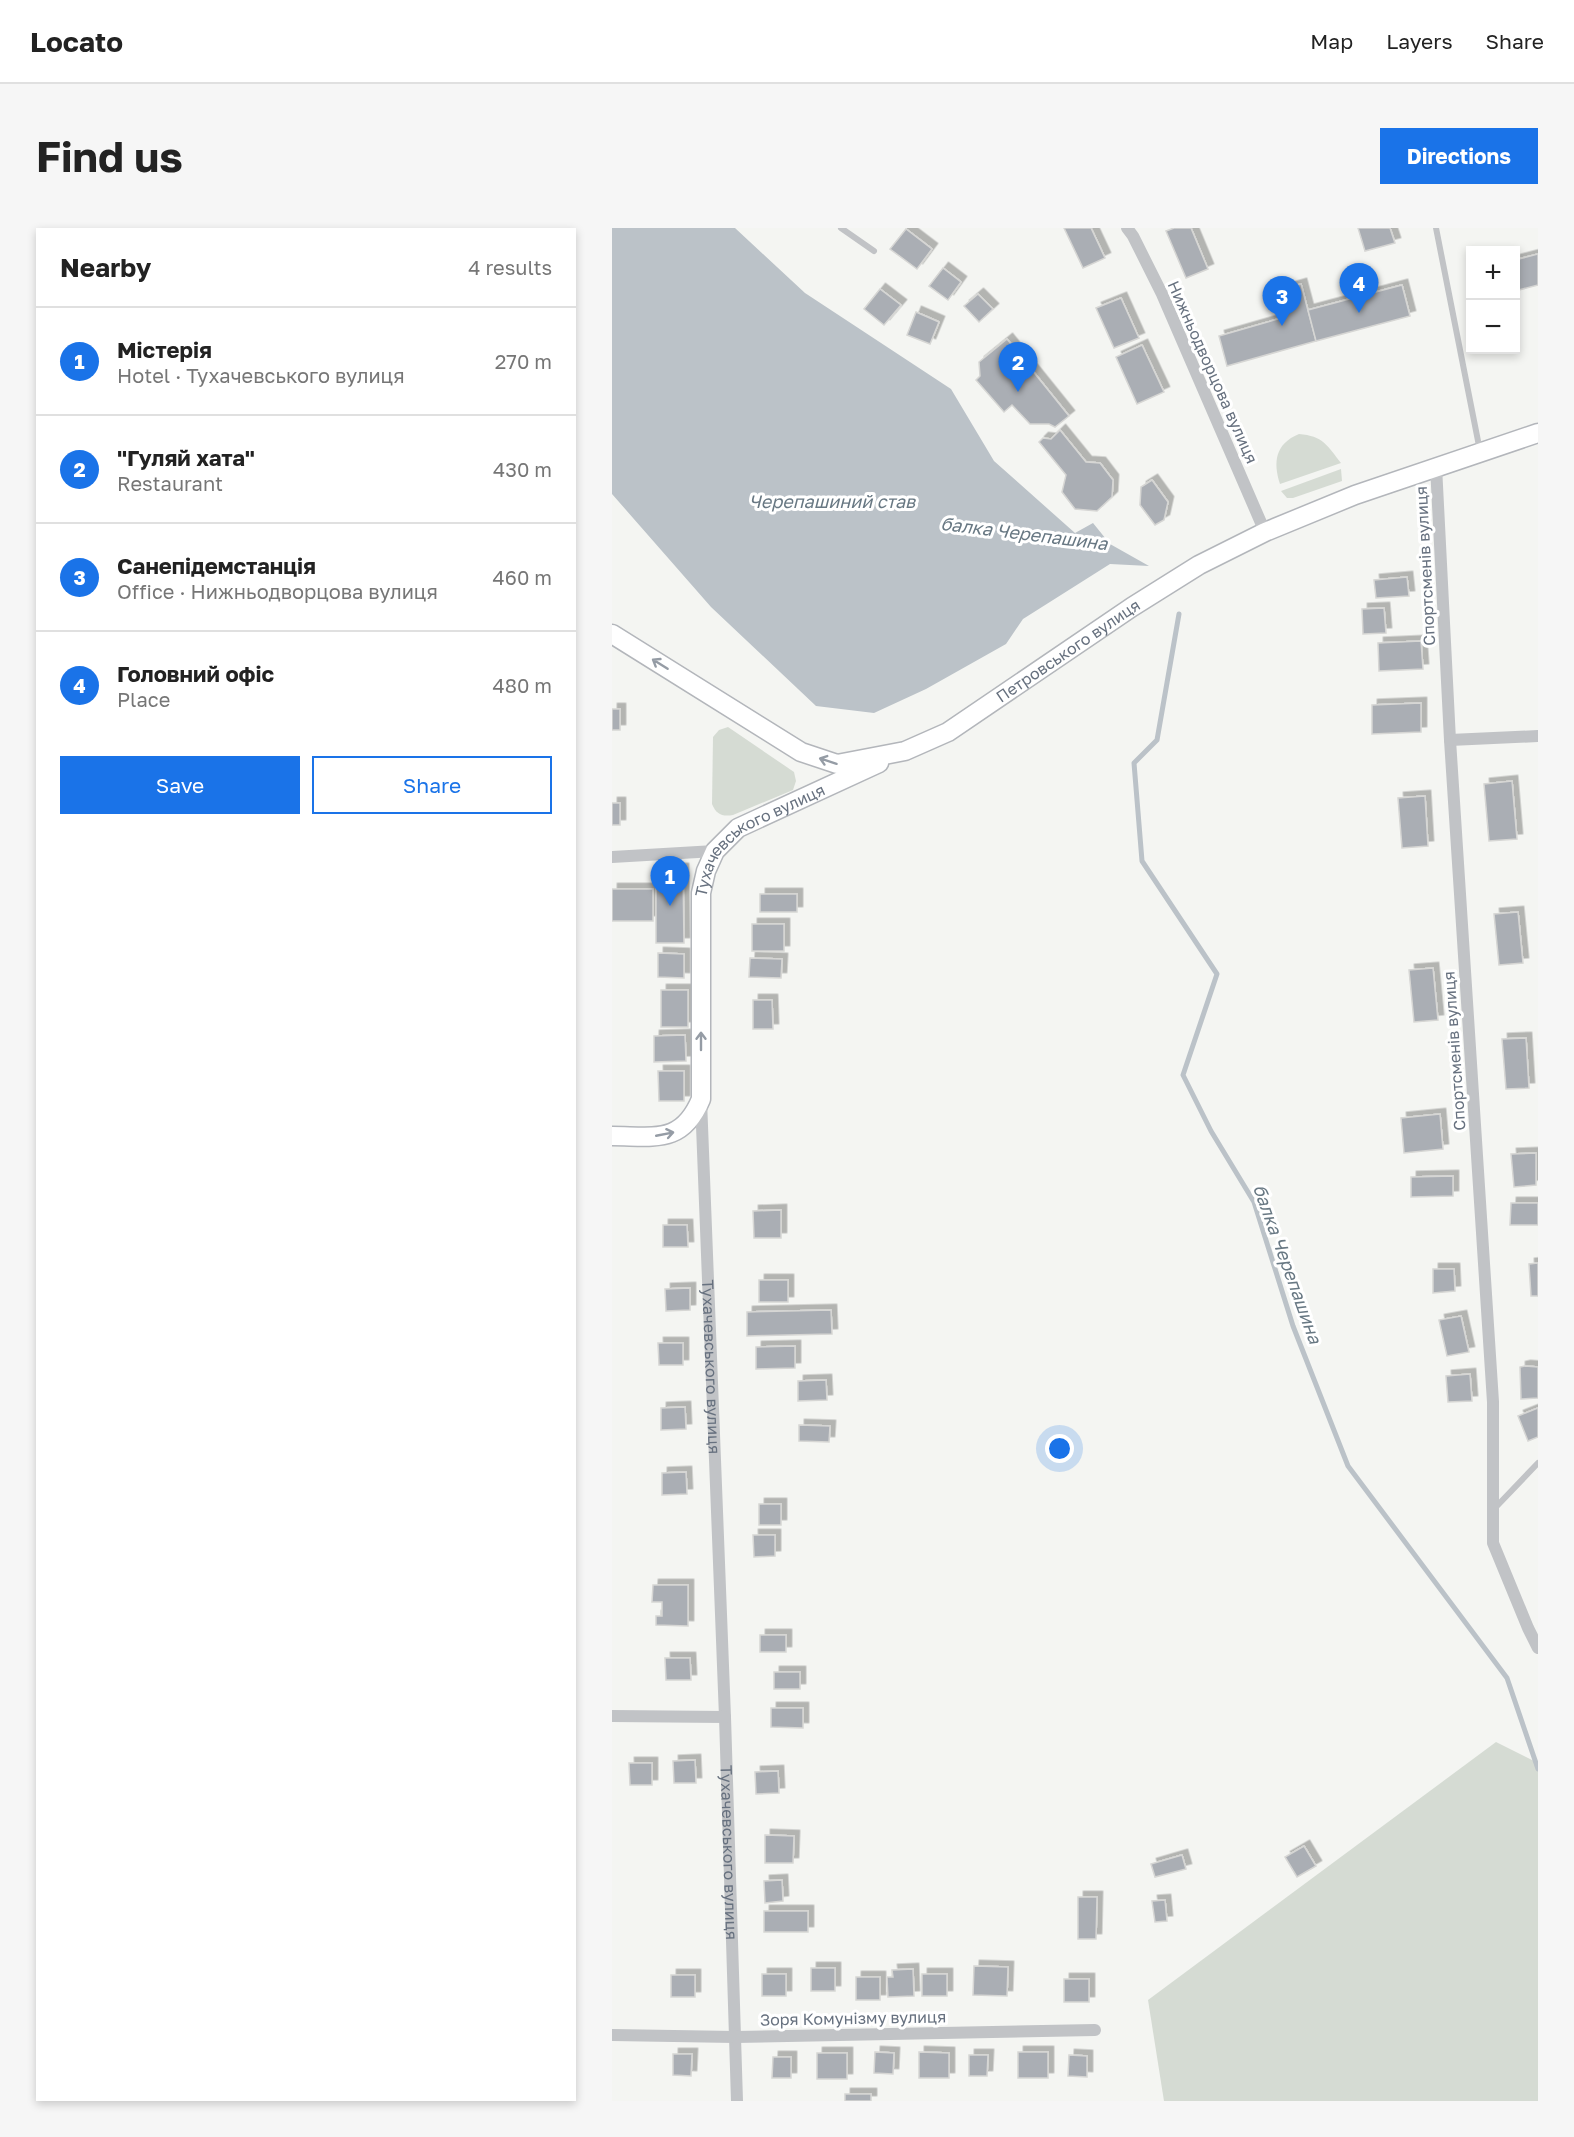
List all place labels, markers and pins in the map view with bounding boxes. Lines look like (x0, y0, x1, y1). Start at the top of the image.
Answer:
pin: 4 (1340, 264, 1378, 313)
pin: 3 (1262, 276, 1302, 326)
pin: 2 (998, 342, 1038, 392)
pin: 1 (650, 856, 690, 906)

